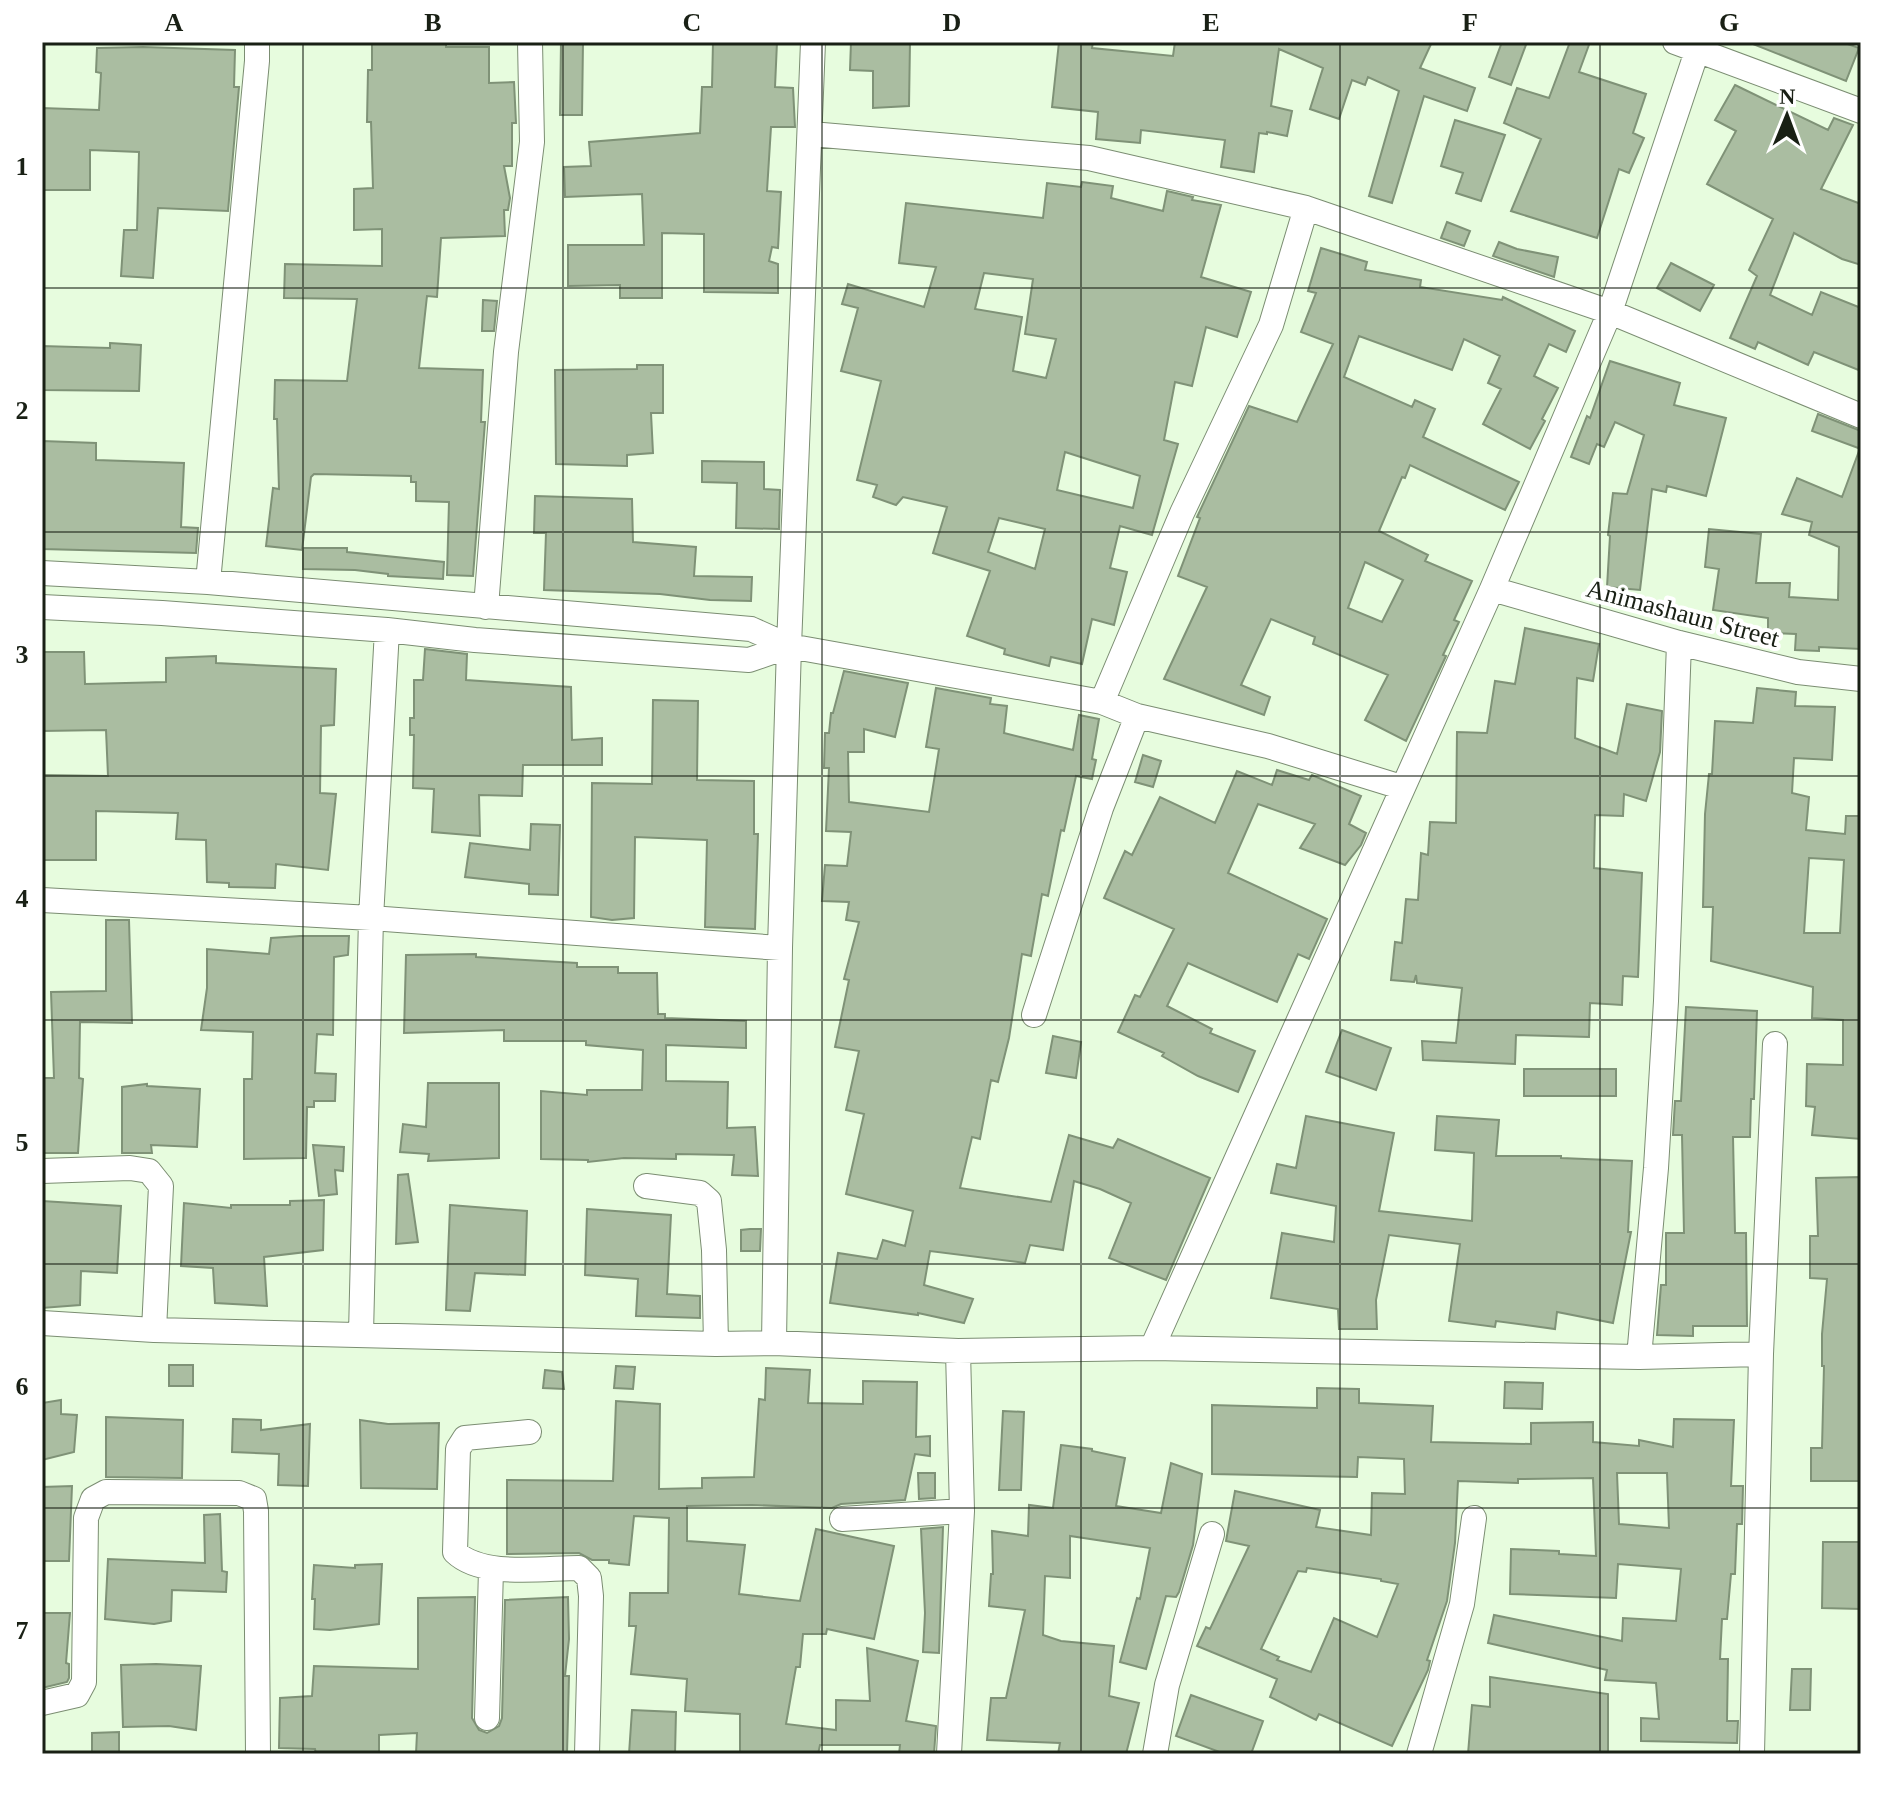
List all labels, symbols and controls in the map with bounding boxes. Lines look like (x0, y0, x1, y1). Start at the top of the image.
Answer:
text: A (165, 8, 184, 37)
text: B (424, 8, 442, 37)
text: C (683, 8, 701, 37)
text: D (943, 8, 961, 37)
text: E (1202, 8, 1220, 37)
text: F (1462, 8, 1478, 37)
text: G (1719, 8, 1739, 37)
north arrow (1747, 76, 1827, 156)
text: N (1779, 84, 1796, 109)
text: 1 (16, 152, 29, 181)
text: 2 (16, 396, 29, 425)
street label: Animashaun Street (1583, 574, 1783, 653)
text: 3 (16, 640, 29, 669)
text: 4 (16, 884, 29, 913)
text: 5 (16, 1128, 29, 1157)
text: 6 (16, 1372, 29, 1401)
text: 7 (16, 1616, 29, 1645)

